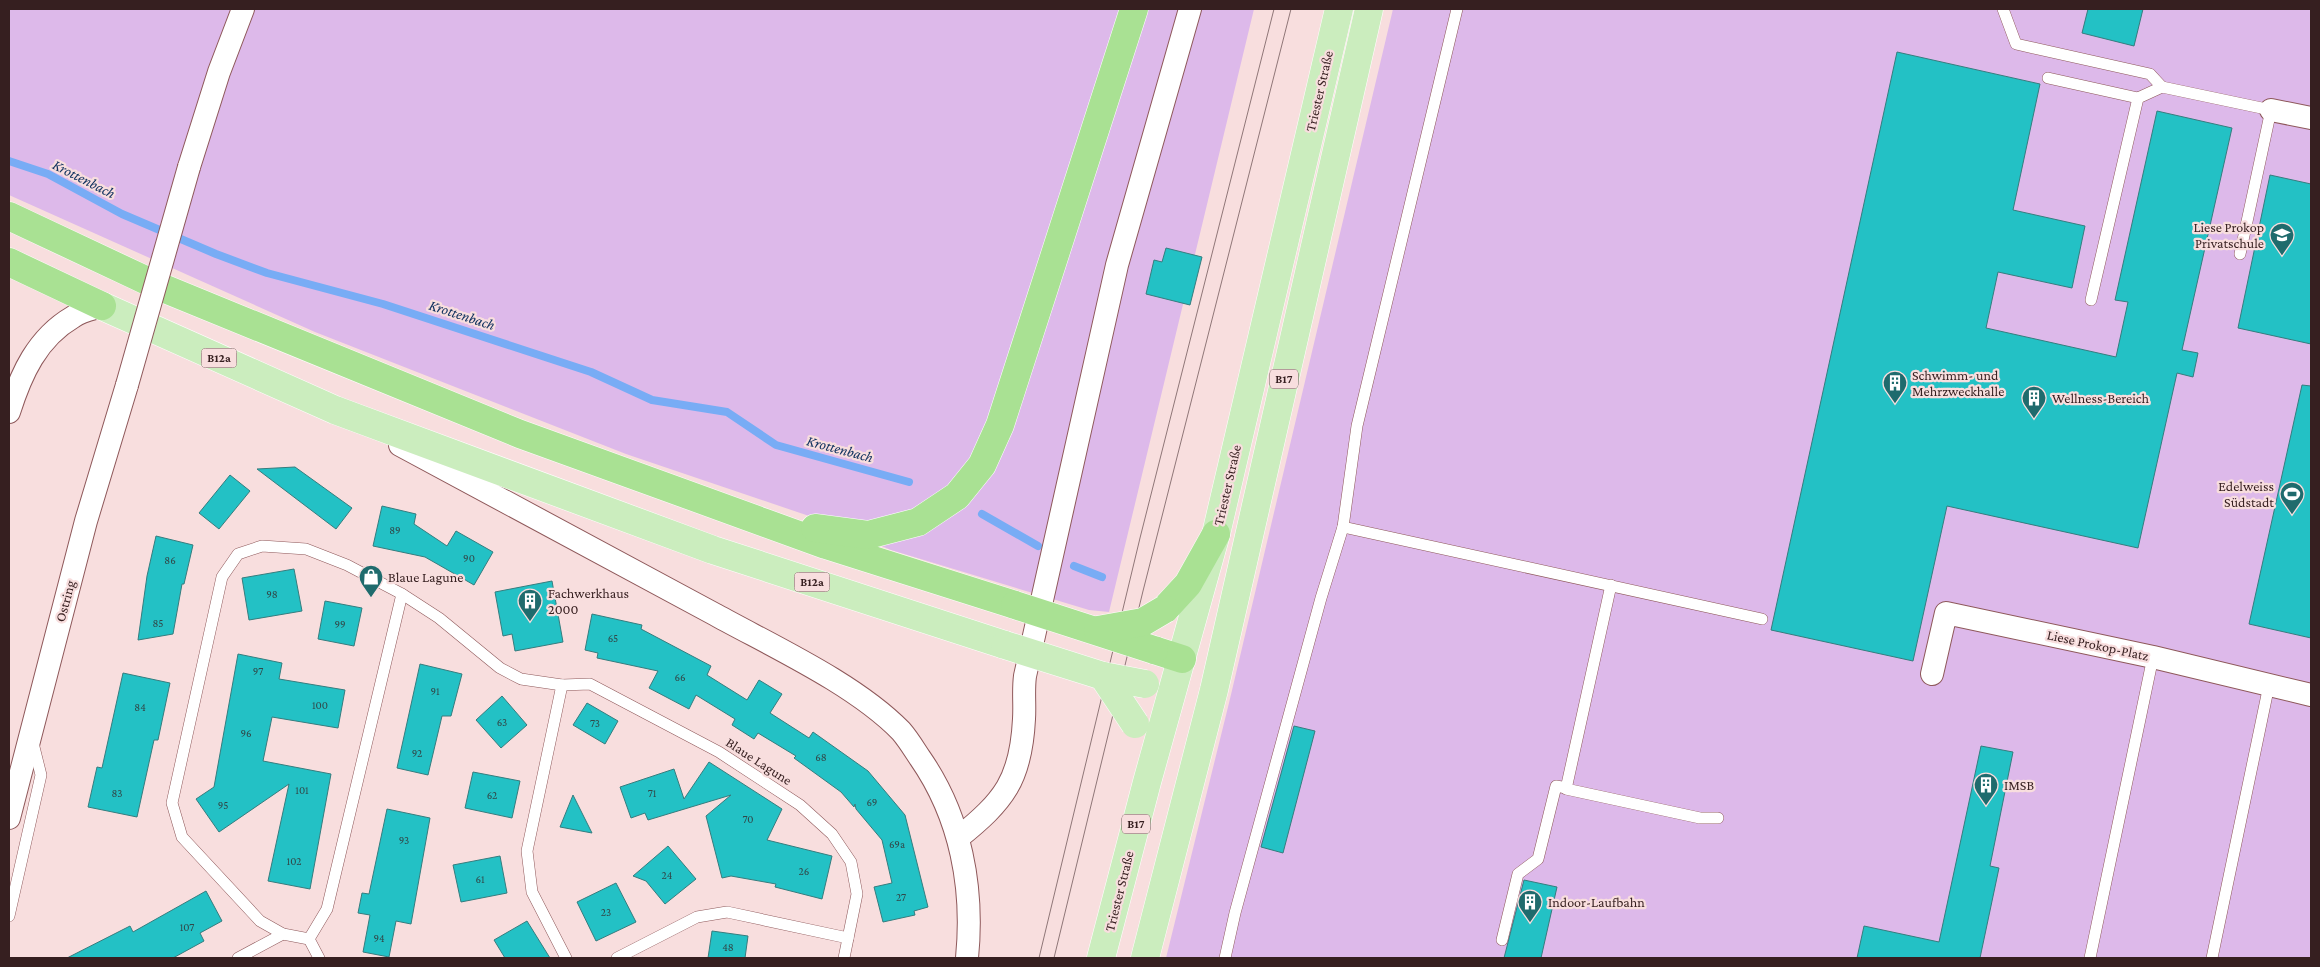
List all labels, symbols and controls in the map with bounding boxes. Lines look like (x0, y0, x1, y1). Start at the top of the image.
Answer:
street label: Triester Straße (1302, 49, 1336, 133)
water label: Krottenbach (50, 156, 118, 202)
place label: Liese Prokop Privatschule (2193, 219, 2264, 251)
school or university icon: Liese Prokop Privatschule (2269, 222, 2295, 256)
water label: Krottenbach (427, 297, 497, 333)
road number: B12a (202, 348, 236, 368)
place label: Schwimm- und Mehrzweckhalle (1912, 367, 2004, 399)
road number: B17 (1270, 369, 1298, 388)
building icon: Schwimm- und Mehrzweckhalle (1882, 370, 1908, 404)
building icon: Wellness-Bereich (2021, 385, 2047, 419)
place label: Wellness-Bereich (2052, 390, 2150, 406)
water label: Krottenbach (805, 432, 875, 466)
street label: Triester Straße (1210, 443, 1244, 527)
place label: Edelweiss Südstadt (2218, 478, 2274, 510)
sports icon: Edelweiss Südstadt (2279, 481, 2305, 515)
house number: 89 (389, 524, 401, 536)
house number: 90 (463, 552, 475, 564)
house number: 86 (164, 554, 176, 566)
shop icon: Blaue Lagune (358, 564, 384, 598)
place label: Blaue Lagune (388, 569, 463, 585)
road number: B12a (794, 572, 830, 592)
street label: Ostring (52, 578, 78, 624)
place label: Fachwerkhaus 2000 (548, 585, 629, 617)
house number: 98 (266, 588, 278, 600)
building icon: Fachwerkhaus 2000 (517, 588, 543, 622)
house number: 85 (153, 617, 163, 629)
house number: 99 (334, 618, 346, 630)
street label: Liese Prokop-Platz (2046, 626, 2150, 664)
house number: 65 (608, 632, 618, 644)
house number: 97 (253, 665, 263, 677)
house number: 66 (674, 671, 686, 683)
house number: 91 (430, 685, 440, 697)
house number: 100 (312, 699, 328, 711)
house number: 84 (134, 701, 146, 713)
house number: 63 (497, 716, 507, 728)
house number: 73 (590, 717, 600, 729)
house number: 96 (240, 727, 252, 739)
street label: Blaue Lagune (723, 734, 795, 788)
house number: 92 (412, 747, 422, 759)
house number: 68 (815, 751, 827, 763)
building icon: IMSB (1973, 772, 1999, 806)
place label: IMSB (2004, 777, 2034, 793)
house number: 101 (295, 784, 309, 796)
house number: 83 (112, 787, 122, 799)
house number: 71 (648, 787, 657, 799)
house number: 62 (487, 789, 497, 801)
house number: 69 (867, 796, 877, 808)
house number: 95 (218, 799, 228, 811)
house number: 70 (742, 813, 754, 825)
road number: B17 (1122, 814, 1150, 834)
house number: 93 (399, 834, 409, 846)
house number: 69a (889, 838, 905, 850)
street label: Triester Straße (1101, 849, 1137, 933)
house number: 102 (286, 855, 302, 867)
house number: 26 (799, 865, 809, 877)
house number: 24 (662, 869, 673, 881)
house number: 61 (475, 873, 485, 885)
building icon: Indoor-Laufbahn (1517, 889, 1543, 923)
house number: 27 (896, 891, 906, 903)
place label: Indoor-Laufbahn (1548, 894, 1645, 910)
house number: 23 (601, 906, 611, 918)
house number: 107 (180, 921, 194, 933)
house number: 94 (373, 932, 385, 944)
house number: 48 (722, 941, 734, 953)

